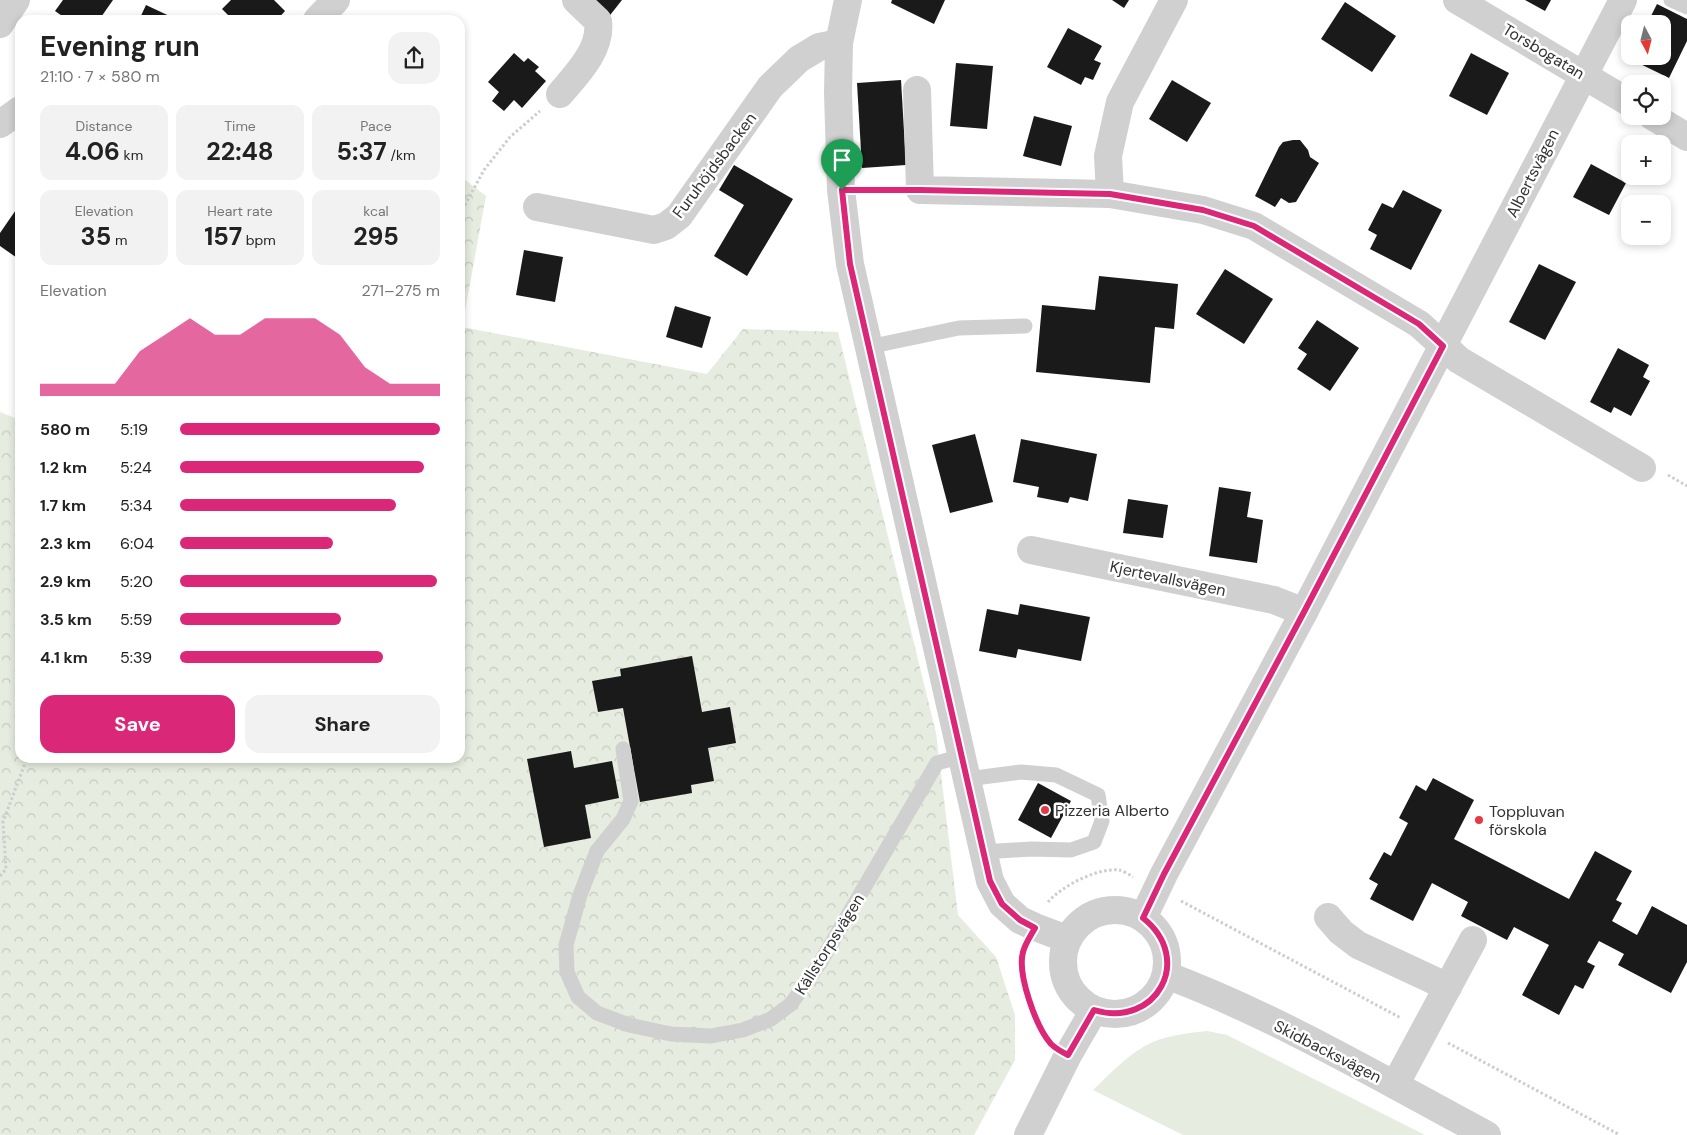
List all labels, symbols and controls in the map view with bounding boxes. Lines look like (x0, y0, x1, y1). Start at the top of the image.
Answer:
north arrow (1621, 15, 1671, 65)
map controls (1621, 15, 1671, 245)
street label: Torsbogatan (1499, 19, 1588, 84)
text: Evening run (40, 28, 200, 65)
button: share (388, 32, 440, 84)
text: 21:10 · 7 × 580 m (40, 66, 160, 87)
button: locate (1621, 75, 1671, 125)
street label: Furuhöjdsbacken (668, 108, 761, 222)
text: Distance (76, 117, 132, 135)
text: Time (224, 117, 256, 135)
text: Pace (360, 117, 392, 135)
street label: Albertsvägen (1501, 125, 1564, 221)
text: 4.06 (65, 135, 120, 168)
text: 22:48 (206, 135, 274, 168)
text: 5:37 (337, 135, 387, 168)
button: + (1621, 135, 1671, 185)
pin (821, 139, 863, 190)
text: km (120, 146, 143, 164)
text: /km (387, 146, 415, 164)
icon: arrive (828, 146, 856, 174)
button: − (1621, 195, 1671, 245)
text: Elevation (75, 202, 133, 220)
text: Heart rate (207, 202, 273, 220)
text: kcal (363, 202, 389, 220)
text: 35 (81, 220, 111, 253)
text: 157 (204, 220, 242, 253)
text: 295 (353, 220, 399, 253)
text: m (111, 231, 127, 249)
text: bpm (242, 231, 276, 249)
text: Elevation (40, 280, 107, 301)
text: 271–275 m (361, 280, 440, 301)
text: 580 m (40, 419, 90, 440)
text: 5:19 (120, 419, 148, 440)
text: 1.2 km (40, 457, 87, 478)
text: 5:24 (120, 457, 152, 478)
text: 1.7 km (40, 495, 86, 516)
text: 5:34 (120, 495, 152, 516)
text: 2.3 km (40, 533, 91, 554)
text: 6:04 (120, 533, 154, 554)
street label: Kjertevallsvägen (1108, 556, 1228, 601)
text: 2.9 km (40, 571, 91, 592)
text: 5:20 (120, 571, 153, 592)
text: 3.5 km (40, 609, 92, 630)
text: 5:59 (120, 609, 152, 630)
text: 4.1 km (40, 647, 88, 668)
text: 5:39 (120, 647, 152, 668)
button: Save (40, 695, 235, 753)
button: Share (245, 695, 440, 753)
place label: Pizzeria Alberto (1055, 800, 1169, 821)
place label: Toppluvan förskola (1489, 801, 1565, 840)
marker: Pizzeria Alberto (1039, 804, 1051, 816)
marker: Toppluvan förskola (1473, 814, 1485, 826)
street label: Källstorpsvägen (790, 890, 869, 999)
street label: Skidbacksvägen (1270, 1015, 1385, 1088)

